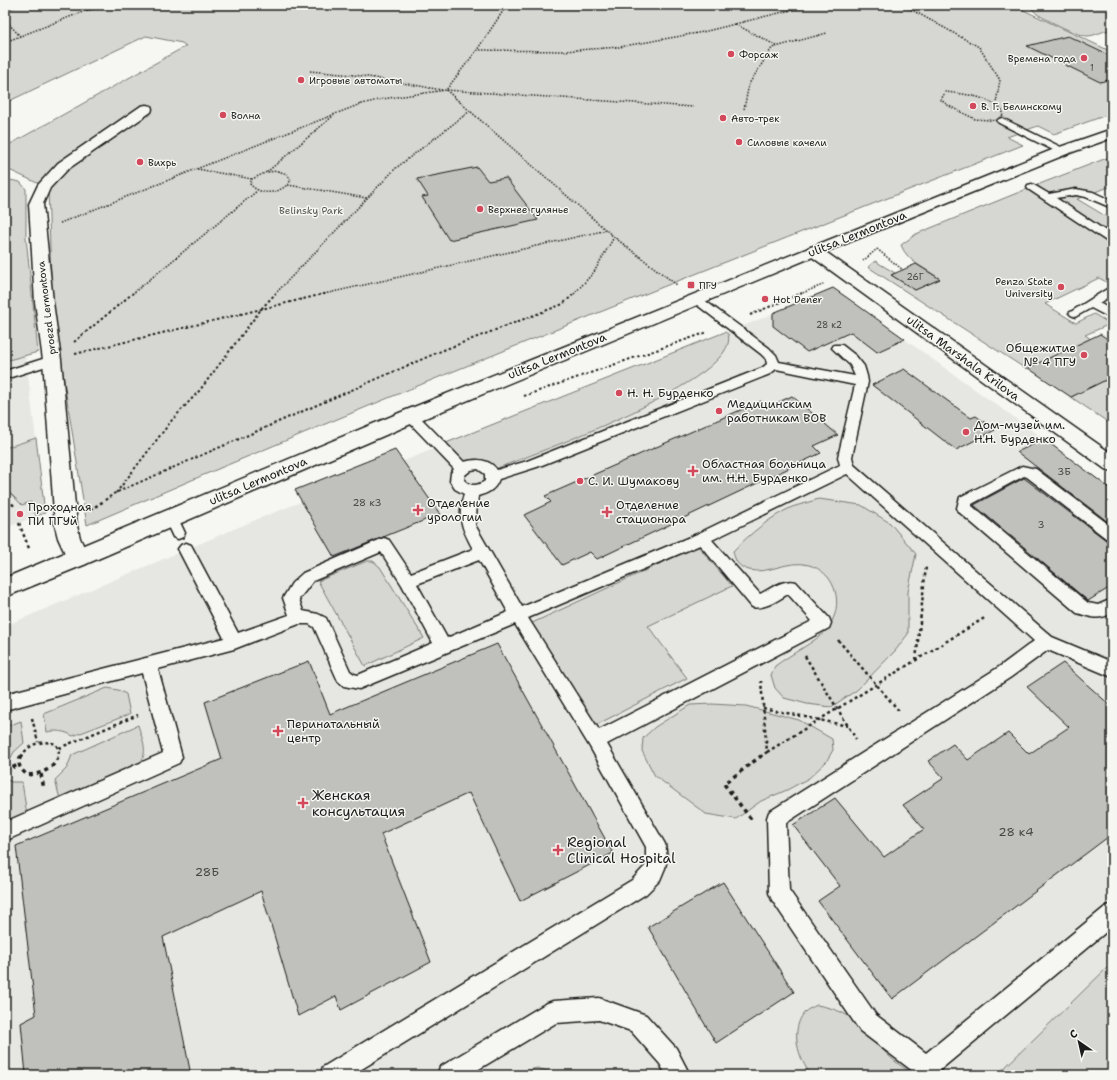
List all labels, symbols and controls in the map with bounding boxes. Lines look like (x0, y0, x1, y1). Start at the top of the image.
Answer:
place label: Форсаж (739, 48, 779, 61)
marker: Форсаж (726, 49, 736, 59)
place label: Времена года (1008, 52, 1077, 65)
marker: Времена года (1079, 53, 1089, 63)
house number: 1 (1090, 62, 1094, 74)
place label: Игровые автоматы (309, 74, 402, 87)
marker: Игровые автоматы (296, 75, 306, 85)
place label: В. Г. Белинскому (981, 100, 1062, 113)
marker: В. Г. Белинскому (968, 101, 978, 111)
place label: Волна (231, 109, 261, 122)
marker: Волна (218, 110, 228, 120)
place label: Авто-трек (731, 112, 780, 125)
marker: Авто-трек (718, 113, 728, 123)
place label: Силовые качели (747, 136, 827, 149)
marker: Силовые качели (734, 137, 744, 147)
place label: Вихрь (148, 156, 176, 169)
marker: Вихрь (135, 157, 145, 167)
place label: Верхнее гулянье (488, 203, 569, 216)
park label: Belinsky Park (279, 204, 343, 217)
marker: Верхнее гулянье (475, 204, 485, 214)
street label: ulitsa Lermontova (805, 207, 909, 261)
street label: proezd Lermontova (34, 260, 59, 355)
house number: 26Г (907, 271, 924, 283)
place label: Penza State University (995, 275, 1053, 300)
place label: ПГУ (699, 279, 717, 292)
marker: ПГУ (686, 280, 696, 290)
marker: Penza State University (1056, 282, 1066, 292)
place label: Hot Dener (773, 293, 823, 306)
marker: Hot Dener (760, 294, 770, 304)
street label: ulitsa Marshala Krilova (903, 312, 1023, 405)
house number: 28 к2 (816, 319, 842, 331)
street label: ulitsa Lermontova (505, 329, 609, 383)
place label: Общежитие № 4 ПГУ (1006, 340, 1076, 370)
marker: Общежитие № 4 ПГУ (1079, 350, 1089, 360)
place label: Н. Н. Бурденко (627, 385, 714, 401)
marker: Н. Н. Бурденко (614, 388, 624, 398)
place label: Медицинским работникам ВОВ (727, 396, 826, 426)
marker: Медицинским работникам ВОВ (714, 406, 724, 416)
place label: Дом-музей им. Н.Н. Бурденко (974, 417, 1065, 447)
marker: Дом-музей им. Н.Н. Бурденко (961, 427, 971, 437)
street label: ulitsa Lermontova (207, 453, 310, 509)
place label: Областная больница им. Н.Н. Бурденко (702, 456, 826, 486)
marker: Областная больница им. Н.Н. Бурденко (687, 465, 699, 477)
house number: 3Б (1057, 465, 1071, 478)
place label: С. И. Шумакову (588, 473, 680, 489)
marker: С. И. Шумакову (575, 476, 585, 486)
place label: Отделение урологии (427, 495, 490, 525)
house number: 28 к3 (352, 496, 382, 509)
place label: Отделение стационара (616, 497, 686, 527)
place label: Проходная ПИ ПГУй (28, 499, 92, 529)
marker: Отделение урологии (412, 504, 424, 516)
marker: Отделение стационара (601, 506, 613, 518)
marker: Проходная ПИ ПГУй (15, 509, 25, 519)
house number: 3 (1038, 518, 1045, 531)
place label: Перинатальный центр (287, 716, 380, 746)
marker: Перинатальный центр (272, 725, 284, 737)
place label: Женская консультация (312, 786, 405, 820)
marker: Женская консультация (297, 797, 309, 809)
house number: 28 к4 (998, 824, 1034, 840)
place label: Regional Clinical Hospital (567, 833, 676, 867)
marker: Regional Clinical Hospital (552, 844, 564, 856)
house number: 28Б (195, 864, 219, 880)
north arrow (1059, 1022, 1099, 1062)
text: С (1067, 1026, 1081, 1042)

